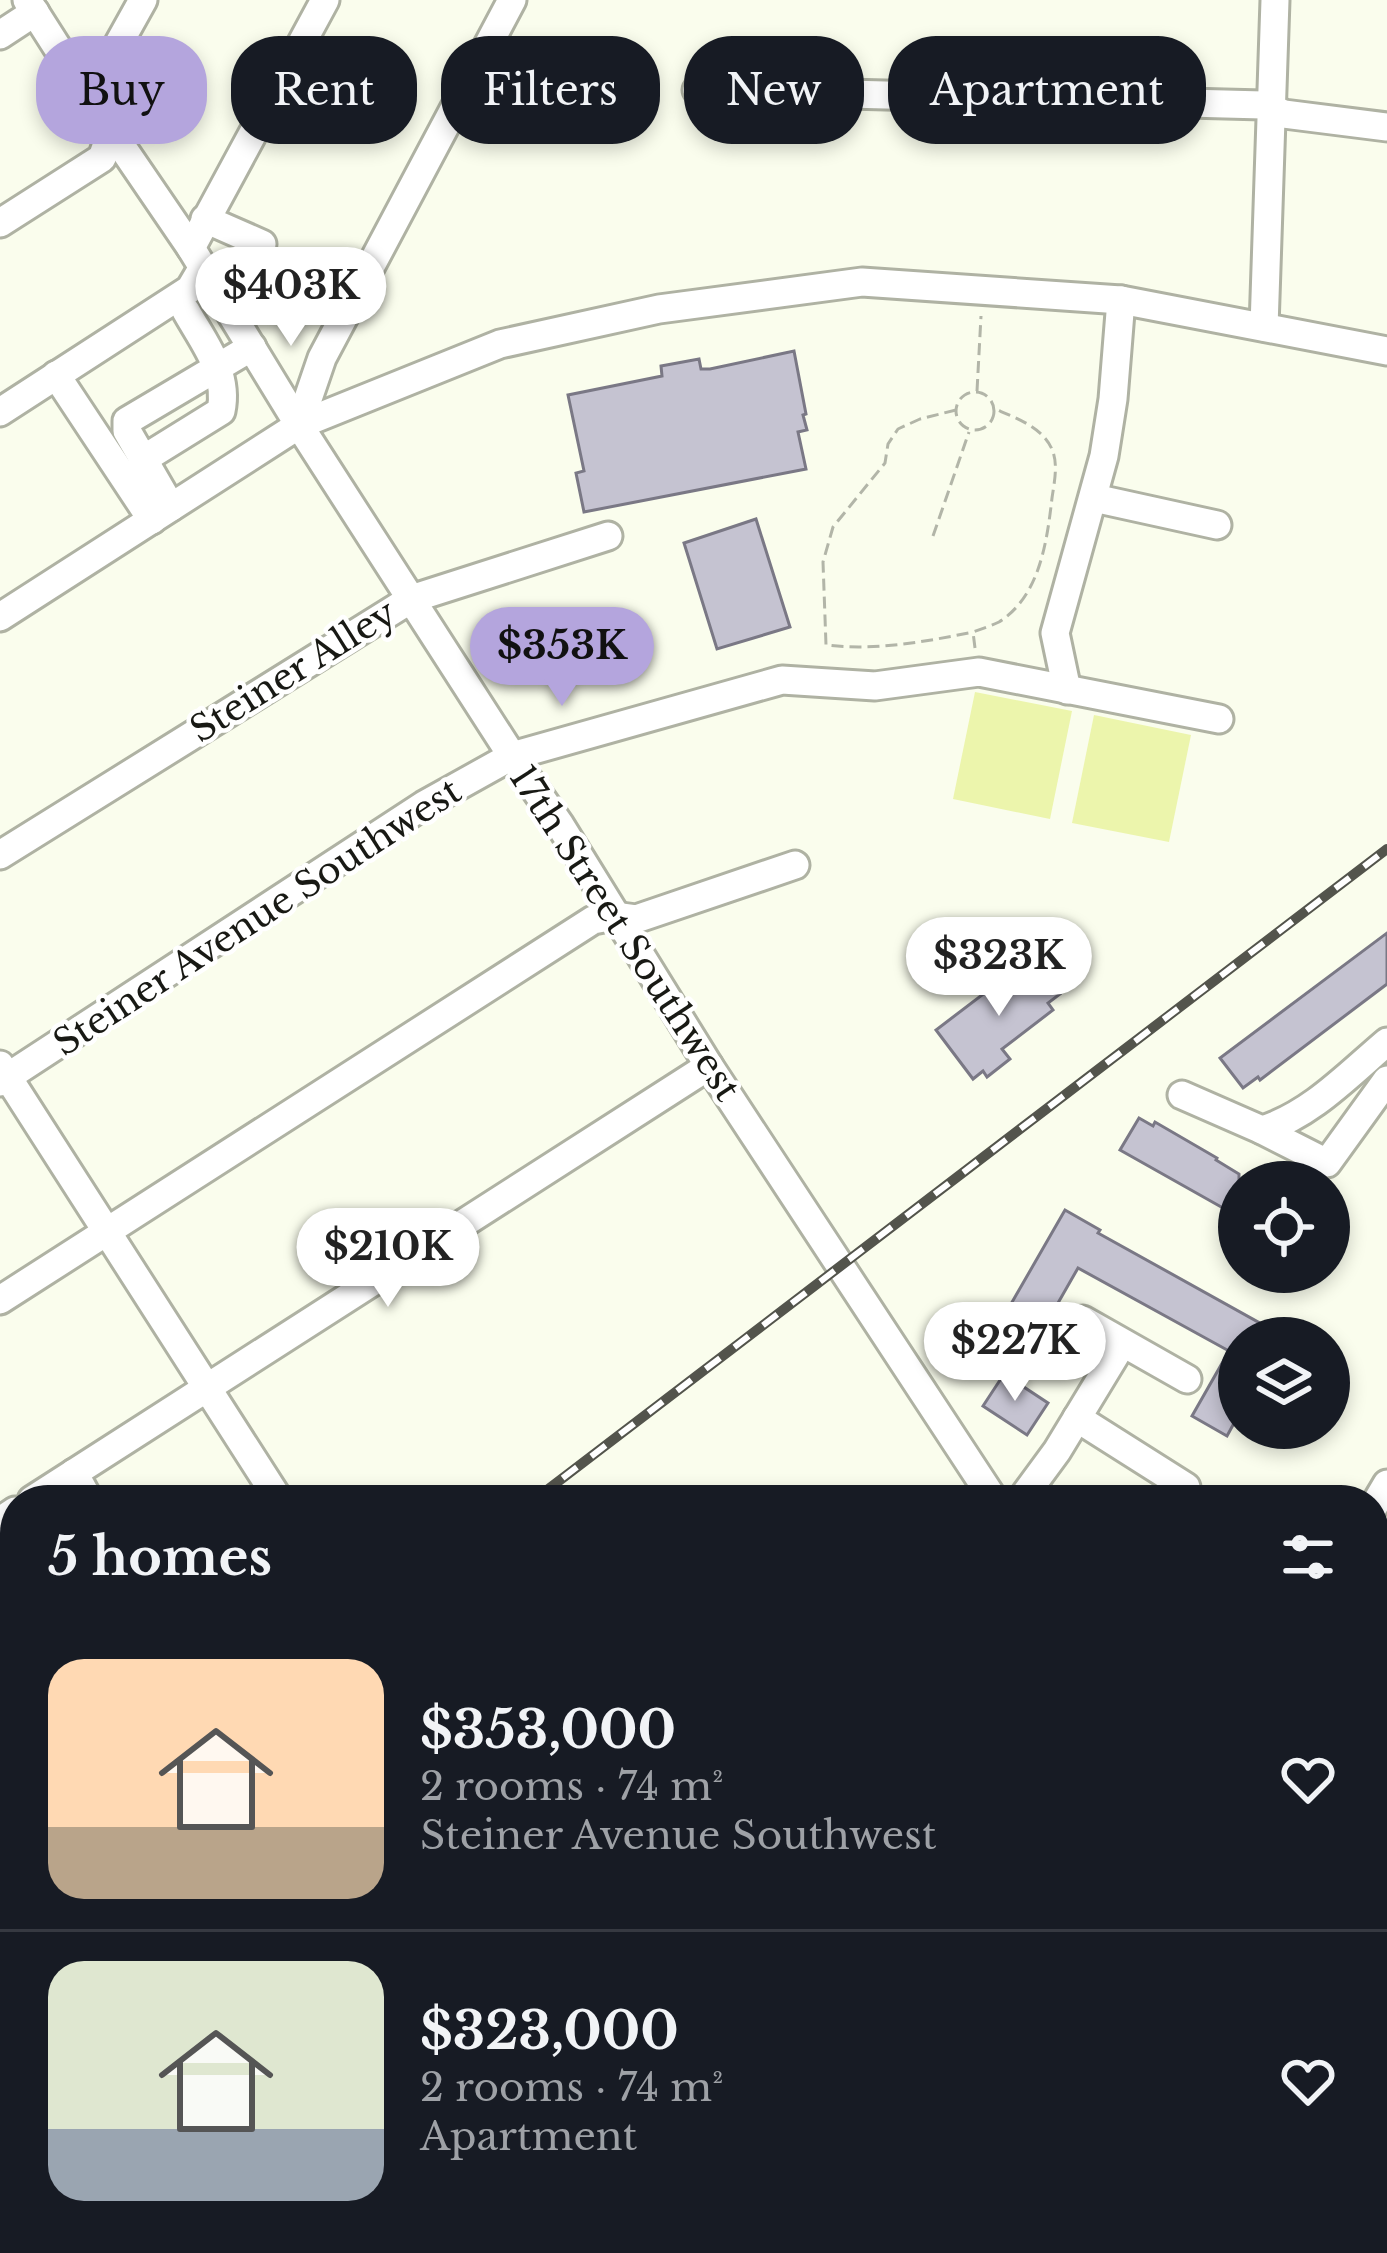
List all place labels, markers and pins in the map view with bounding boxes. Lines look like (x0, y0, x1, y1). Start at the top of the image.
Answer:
pin: $403K (207, 247, 375, 349)
pin: $353K (478, 607, 646, 709)
pin: $323K (915, 917, 1083, 1019)
pin: $210K (304, 1208, 472, 1310)
pin: $227K (931, 1302, 1099, 1404)

